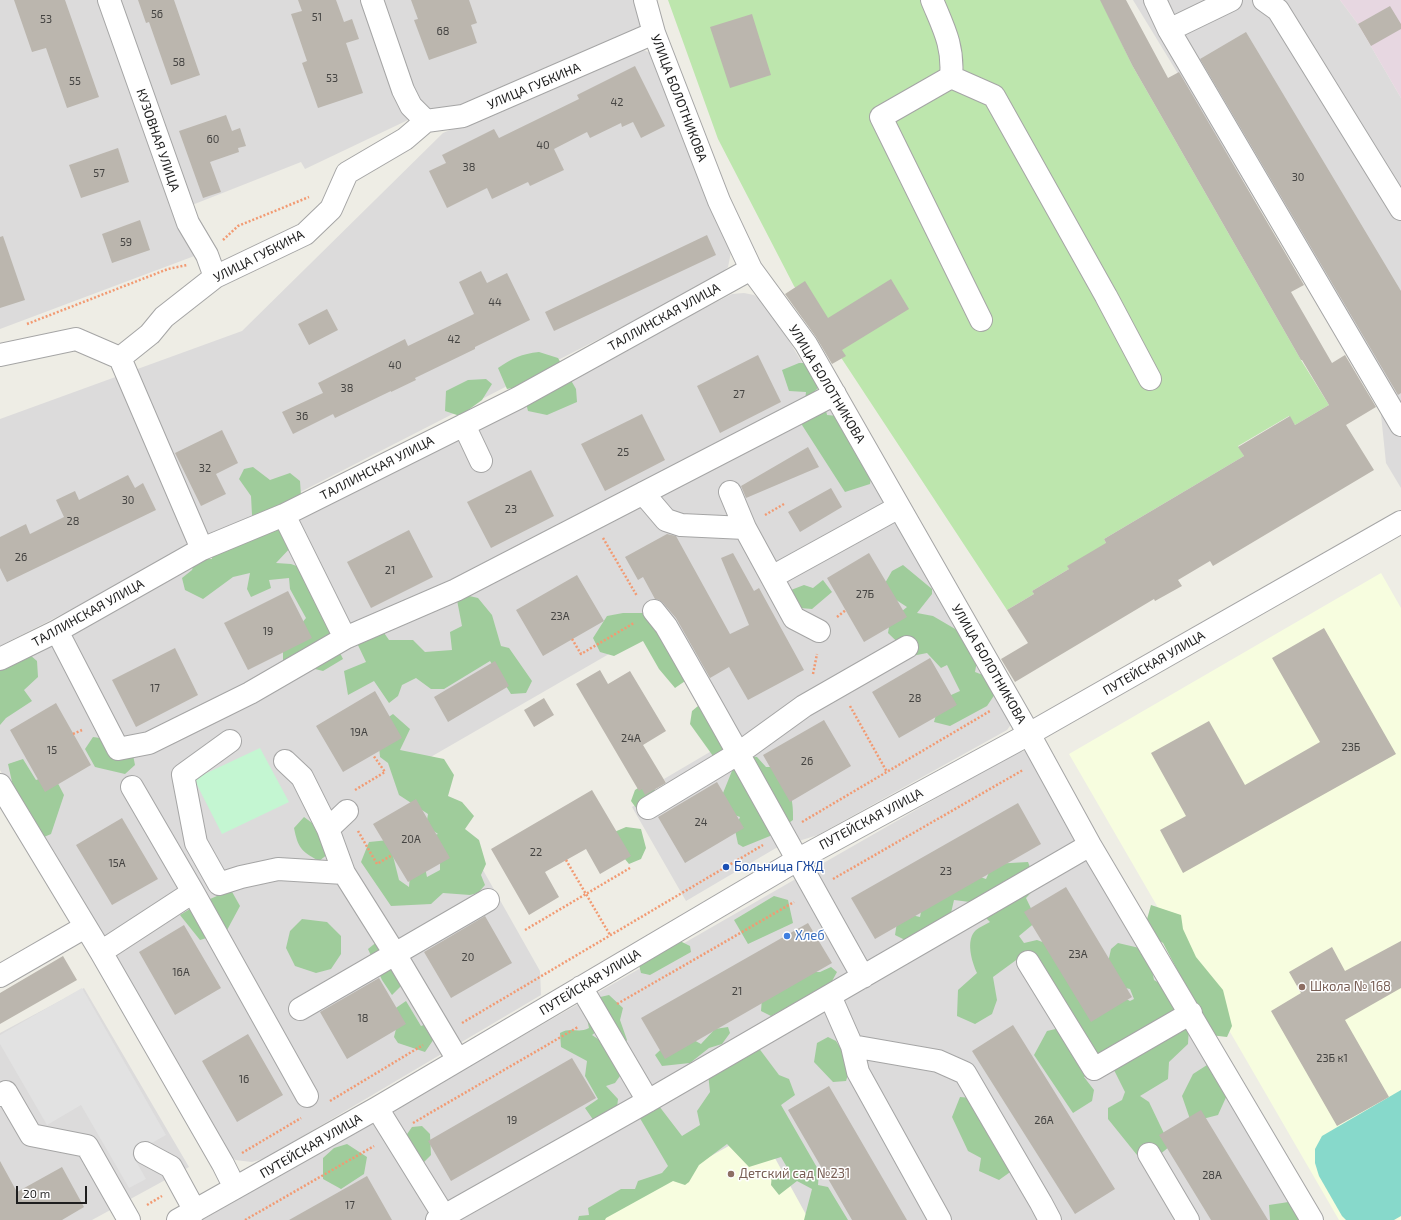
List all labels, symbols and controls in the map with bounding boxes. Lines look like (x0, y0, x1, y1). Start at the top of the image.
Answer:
house number: 56 (151, 7, 163, 21)
house number: 51 (312, 10, 322, 24)
house number: 53 (40, 12, 52, 26)
house number: 68 (437, 24, 449, 38)
street label: УЛИЦА БОЛОТНИКОВА (647, 32, 711, 164)
house number: 58 (173, 55, 185, 69)
street label: УЛИЦА ГУБКИНА (485, 59, 583, 113)
house number: 53 (326, 71, 338, 85)
house number: 55 (69, 74, 81, 88)
street label: КУЗОВНАЯ УЛИЦА (133, 86, 183, 194)
house number: 42 (611, 95, 623, 109)
house number: 60 (207, 132, 219, 146)
house number: 40 (536, 138, 550, 152)
house number: 38 (463, 160, 475, 174)
house number: 57 (93, 166, 105, 180)
house number: 30 (1292, 170, 1304, 184)
street label: УЛИЦА ГУБКИНА (211, 226, 307, 286)
house number: 59 (120, 235, 132, 249)
street label: ТАЛЛИНСКАЯ УЛИЦА (605, 280, 723, 354)
house number: 44 (488, 295, 502, 309)
street label: УЛИЦА БОЛОТНИКОВА (785, 322, 869, 446)
house number: 42 (448, 332, 460, 346)
house number: 40 (388, 358, 402, 372)
house number: 38 (341, 381, 353, 395)
house number: 27 (733, 387, 745, 401)
house number: 36 (296, 409, 308, 423)
street label: ТАЛЛИНСКАЯ УЛИЦА (317, 433, 437, 503)
house number: 25 (617, 445, 629, 459)
house number: 32 (199, 461, 211, 475)
house number: 30 (122, 493, 134, 507)
house number: 23 (505, 502, 517, 516)
house number: 28 (67, 514, 79, 528)
house number: 26 (15, 550, 27, 564)
house number: 21 (385, 563, 395, 577)
street label: ТАЛЛИНСКАЯ УЛИЦА (29, 576, 147, 650)
house number: 27Б (856, 587, 874, 601)
street label: УЛИЦА БОЛОТНИКОВА (948, 602, 1030, 726)
house number: 23А (550, 609, 570, 623)
house number: 19 (263, 624, 273, 638)
street label: ПУТЕЙСКАЯ УЛИЦА (1100, 627, 1208, 699)
house number: 17 (150, 681, 160, 695)
house number: 28 (909, 691, 921, 705)
house number: 19А (350, 725, 368, 739)
house number: 24А (621, 731, 641, 745)
house number: 23Б (1342, 740, 1360, 754)
house number: 15 (47, 743, 57, 757)
house number: 26 (801, 754, 813, 768)
street label: ПУТЕЙСКАЯ УЛИЦА (816, 785, 926, 853)
house number: 24 (695, 815, 707, 829)
house number: 20А (401, 832, 421, 846)
house number: 22 (530, 845, 542, 859)
house number: 15А (108, 856, 126, 870)
place label: Больница ГЖД (734, 859, 824, 875)
marker: Больница ГЖД (721, 862, 731, 872)
house number: 23 (940, 864, 952, 878)
place label: Хлеб (795, 928, 825, 944)
marker: Хлеб (782, 931, 792, 941)
street label: ПУТЕЙСКАЯ УЛИЦА (537, 946, 643, 1018)
house number: 23А (1068, 947, 1088, 961)
house number: 20 (462, 950, 474, 964)
house number: 16А (172, 965, 190, 979)
place label: Школа № 168 (1310, 979, 1391, 995)
marker: Школа № 168 (1297, 982, 1307, 992)
house number: 21 (732, 984, 742, 998)
house number: 18 (357, 1011, 369, 1025)
house number: 23Б к1 (1316, 1051, 1348, 1065)
house number: 16 (239, 1072, 249, 1086)
street label: ПУТЕЙСКАЯ УЛИЦА (257, 1110, 365, 1182)
house number: 19 (507, 1113, 517, 1127)
house number: 26А (1034, 1113, 1054, 1127)
place label: Детский сад №231 (739, 1166, 850, 1182)
house number: 28А (1202, 1168, 1222, 1182)
marker: Детский сад №231 (726, 1169, 736, 1179)
scale bar (18, 1178, 89, 1204)
text: 20 m (23, 1186, 50, 1200)
house number: 17 (345, 1198, 355, 1212)

